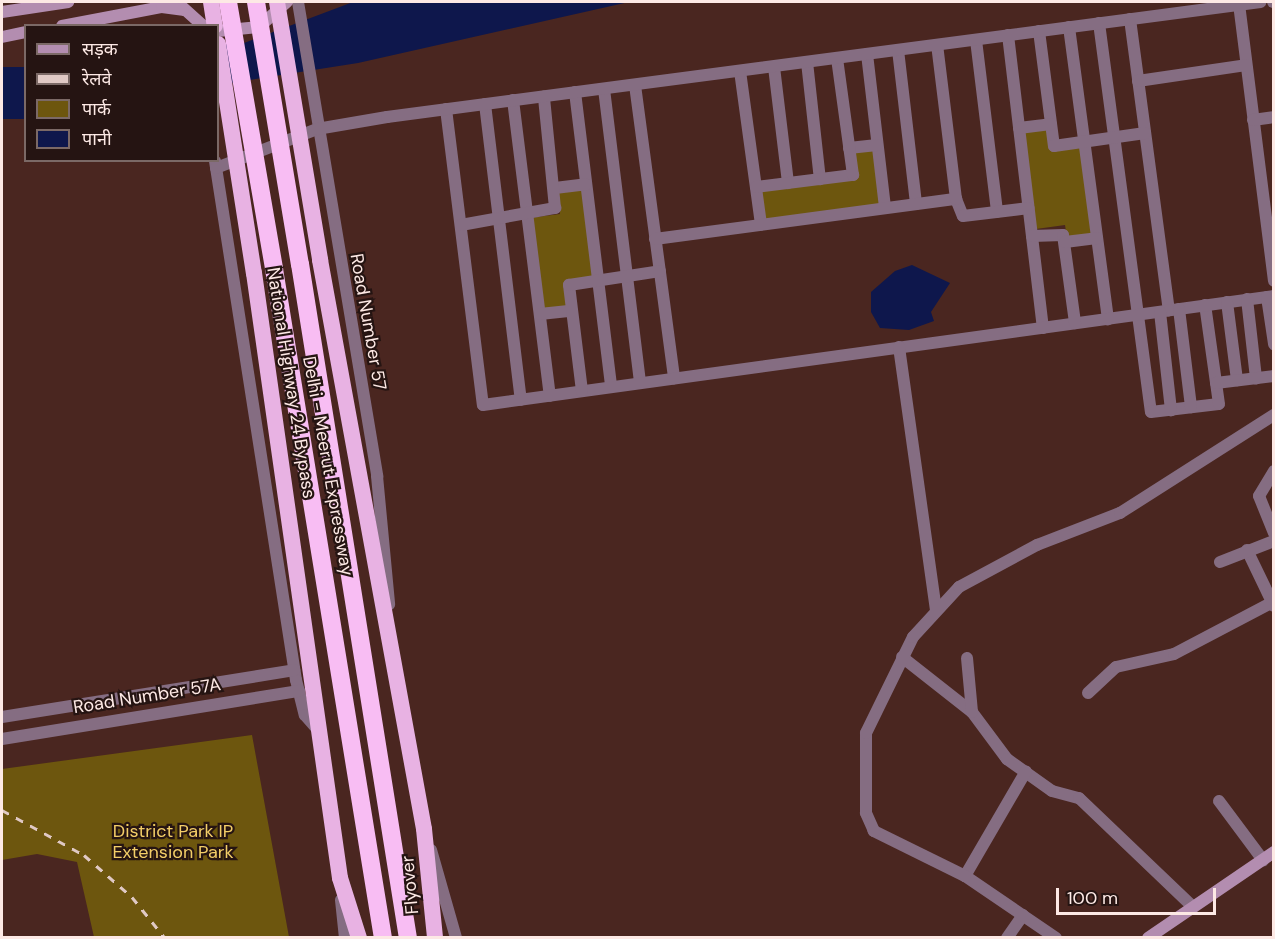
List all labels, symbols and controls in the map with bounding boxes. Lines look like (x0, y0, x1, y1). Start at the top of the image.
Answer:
legend (24, 24, 219, 162)
text: सड़क (82, 37, 118, 61)
text: रेलवे (82, 67, 112, 91)
text: पार्क (82, 97, 111, 121)
text: पानी (82, 127, 112, 151)
street label: Road Number 57 (345, 252, 391, 392)
street label: National Highway 24 Bypass (262, 266, 320, 500)
street label: Delhi - Meerut Expressway (298, 355, 358, 577)
street label: Road Number 57A (72, 674, 222, 718)
park label: District Park IP Extension Park (112, 821, 234, 864)
street label: Flyover (397, 855, 423, 915)
scale bar (1059, 876, 1220, 914)
text: 100 m (1067, 886, 1118, 910)

